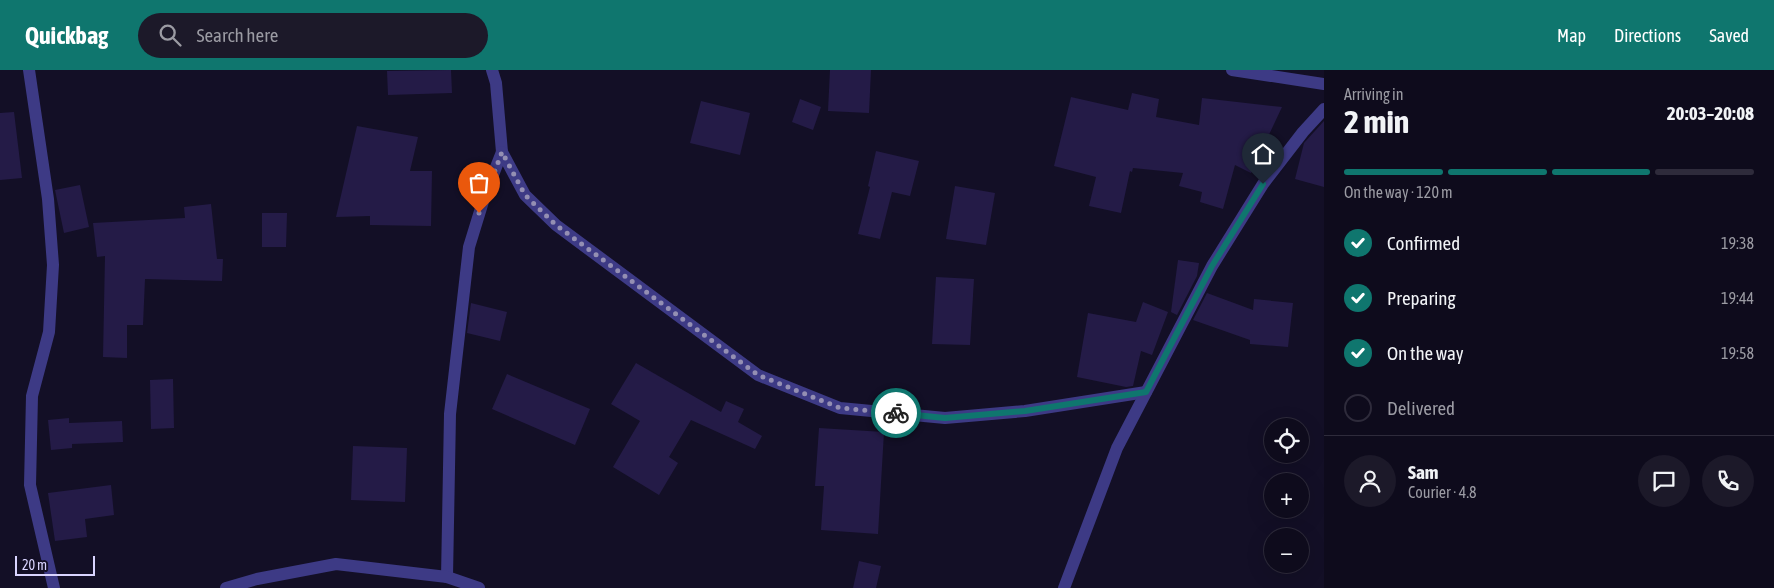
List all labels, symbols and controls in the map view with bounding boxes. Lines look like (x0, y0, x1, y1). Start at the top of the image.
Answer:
search box (138, 13, 488, 58)
icon: search (156, 21, 184, 49)
text: Quickbag (25, 22, 108, 49)
text: Search here (196, 24, 278, 46)
text: Map (1557, 25, 1586, 46)
text: Directions (1614, 25, 1681, 46)
text: Saved (1709, 25, 1749, 46)
text: Arriving in (1344, 85, 1404, 103)
text: 20:03–20:08 (1667, 102, 1754, 124)
text: 2 min (1344, 103, 1409, 140)
pin (1242, 133, 1284, 184)
icon: home (1249, 140, 1277, 168)
pin (458, 162, 500, 213)
icon: bag (465, 169, 493, 197)
text: On the way · 120 m (1344, 183, 1453, 201)
icon: check (1344, 229, 1372, 257)
text: Confirmed (1387, 232, 1460, 254)
text: 19:38 (1721, 234, 1754, 252)
icon: check (1344, 284, 1372, 312)
text: Preparing (1387, 287, 1456, 309)
text: 19:44 (1721, 289, 1754, 307)
icon: check (1344, 339, 1372, 367)
text: On the way (1387, 342, 1464, 364)
text: 19:58 (1721, 344, 1754, 362)
courier (871, 388, 921, 438)
text: Delivered (1387, 397, 1455, 419)
icon: bike (882, 399, 910, 427)
map controls (1264, 418, 1309, 573)
button: locate (1264, 418, 1309, 463)
button: person (1344, 455, 1396, 507)
button: chat (1638, 455, 1690, 507)
button: phone (1702, 455, 1754, 507)
text: Sam (1408, 461, 1439, 483)
button: + (1264, 473, 1309, 518)
text: Courier · 4.8 (1408, 483, 1477, 501)
button: − (1264, 528, 1309, 573)
scale bar (15, 553, 95, 576)
text: 20 m (22, 557, 47, 573)

